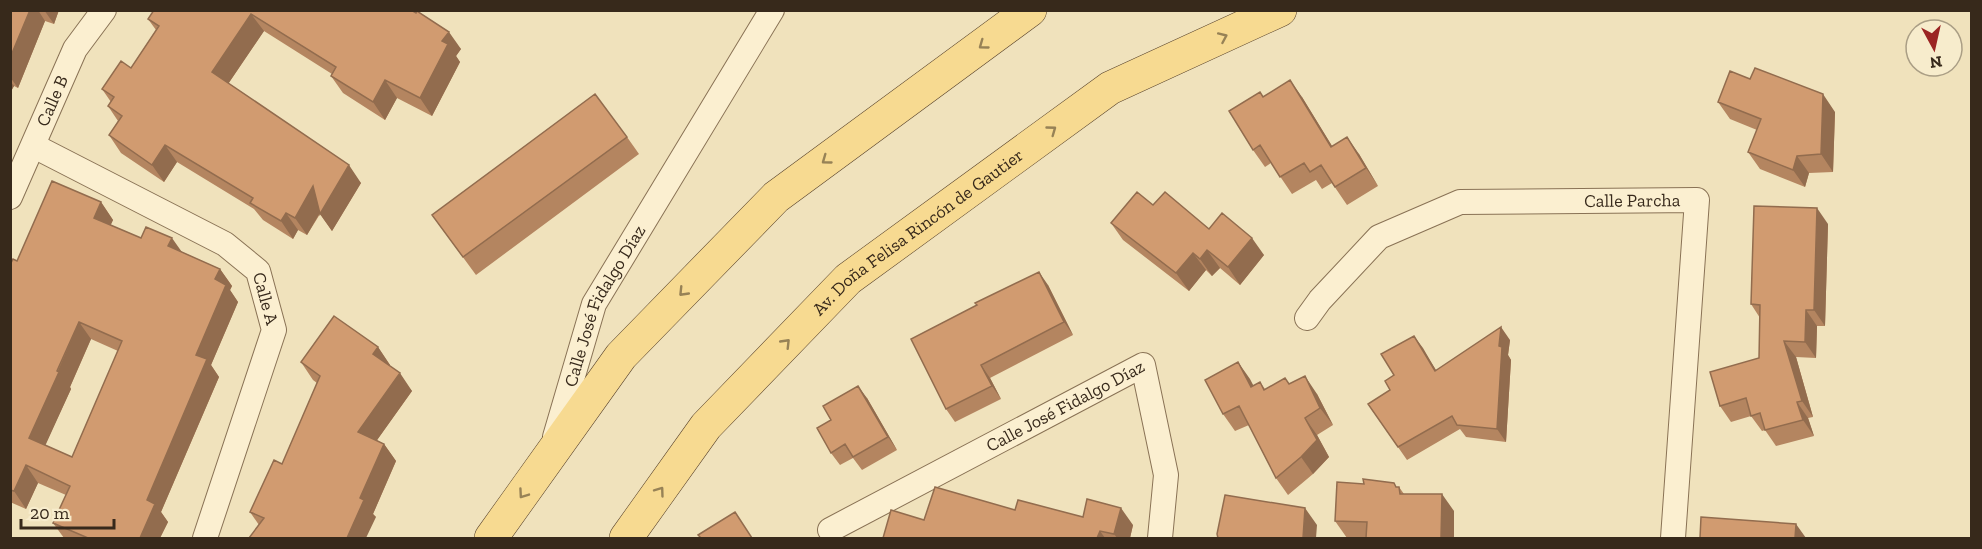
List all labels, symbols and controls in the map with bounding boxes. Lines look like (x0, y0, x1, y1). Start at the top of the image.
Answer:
north arrow (1904, 18, 1964, 78)
one-way arrow (1216, 32, 1227, 44)
one-way arrow (979, 38, 990, 49)
text: N (1929, 52, 1943, 73)
street label: Calle B (31, 72, 73, 130)
one-way arrow (1046, 126, 1057, 137)
street label: Av. Doña Felisa Rincón de Gautier (808, 144, 1028, 320)
one-way arrow (821, 153, 832, 164)
street label: Calle Parcha (1584, 189, 1681, 212)
street label: Calle José Fidalgo Díaz (559, 221, 650, 389)
street label: Calle A (248, 270, 283, 328)
one-way arrow (679, 286, 690, 296)
one-way arrow (779, 340, 790, 350)
street label: Calle José Fidalgo Díaz (982, 355, 1148, 457)
one-way arrow (652, 486, 663, 497)
one-way arrow (519, 487, 530, 498)
scale bar (21, 492, 114, 530)
text: 20 m (30, 502, 70, 524)

